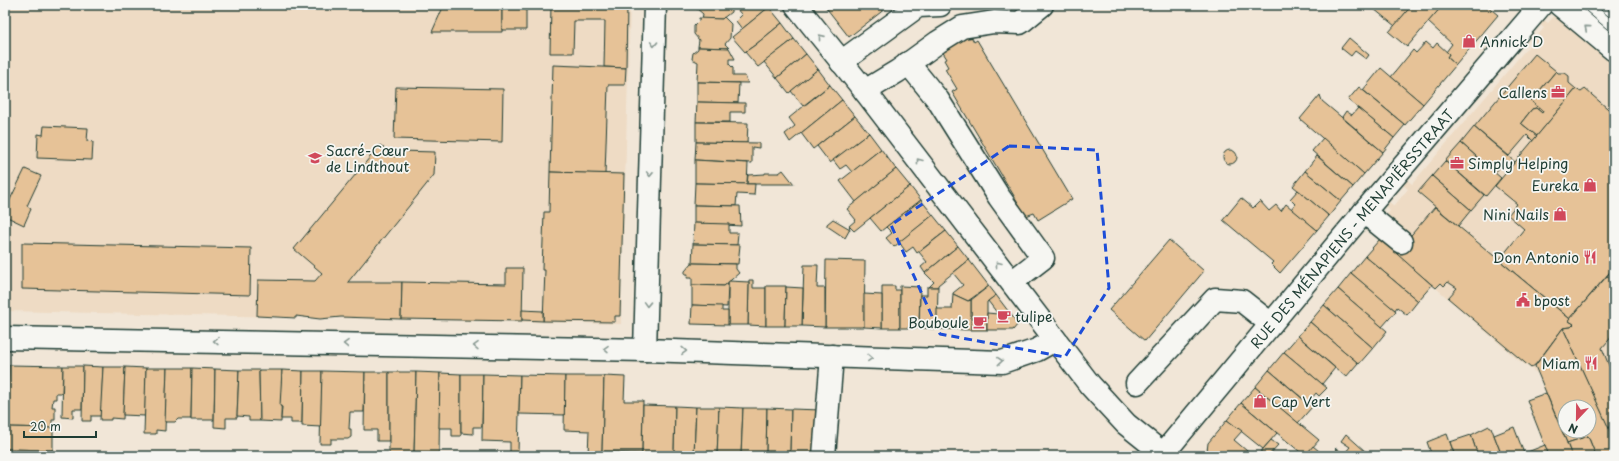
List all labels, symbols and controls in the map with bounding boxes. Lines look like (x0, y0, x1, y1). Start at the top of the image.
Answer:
one-way arrow (1584, 25, 1592, 32)
place label: Annick D (1480, 31, 1543, 52)
shop icon: Annick D (1461, 33, 1477, 49)
one-way arrow (819, 34, 826, 41)
one-way arrow (650, 41, 658, 47)
place label: Callens (1498, 82, 1547, 103)
office icon: Callens (1550, 84, 1566, 100)
street label: RUE DES MÉNAPIENS - MENAPIËRSSTRAAT (1245, 104, 1459, 353)
place label: Sacré-Cœur de Lindthout (326, 140, 409, 177)
school or university icon: Sacré-Cœur de Lindthout (307, 150, 323, 166)
place label: Simply Helping (1468, 153, 1568, 174)
office icon: Simply Helping (1449, 155, 1465, 171)
one-way arrow (917, 158, 924, 165)
one-way arrow (646, 171, 654, 177)
place label: Eureka (1532, 175, 1579, 196)
shop icon: Eureka (1582, 177, 1598, 193)
place label: Nini Nails (1483, 204, 1549, 225)
shop icon: Nini Nails (1552, 206, 1568, 222)
place label: Don Antonio (1493, 247, 1579, 268)
restaurant icon: Don Antonio (1582, 249, 1598, 265)
one-way arrow (996, 261, 1003, 268)
place label: bpost (1534, 290, 1570, 311)
public building icon: bpost (1515, 292, 1531, 308)
one-way arrow (642, 301, 651, 307)
place label: tulipe (1015, 306, 1052, 327)
cafe icon: tulipe (996, 308, 1012, 324)
place label: Bouboule (908, 312, 969, 333)
cafe icon: Bouboule (972, 314, 988, 330)
one-way arrow (213, 337, 219, 346)
one-way arrow (343, 340, 349, 348)
one-way arrow (473, 342, 479, 351)
one-way arrow (603, 345, 609, 353)
one-way arrow (681, 347, 687, 355)
one-way arrow (867, 353, 873, 362)
place label: Miam (1542, 353, 1580, 374)
restaurant icon: Miam (1583, 355, 1599, 371)
one-way arrow (997, 357, 1003, 366)
place label: Cap Vert (1271, 391, 1331, 412)
shop icon: Cap Vert (1252, 393, 1268, 409)
north arrow (1557, 399, 1597, 439)
scale bar (24, 413, 96, 439)
text: 20 m (30, 417, 61, 435)
text: N (1566, 419, 1580, 438)

